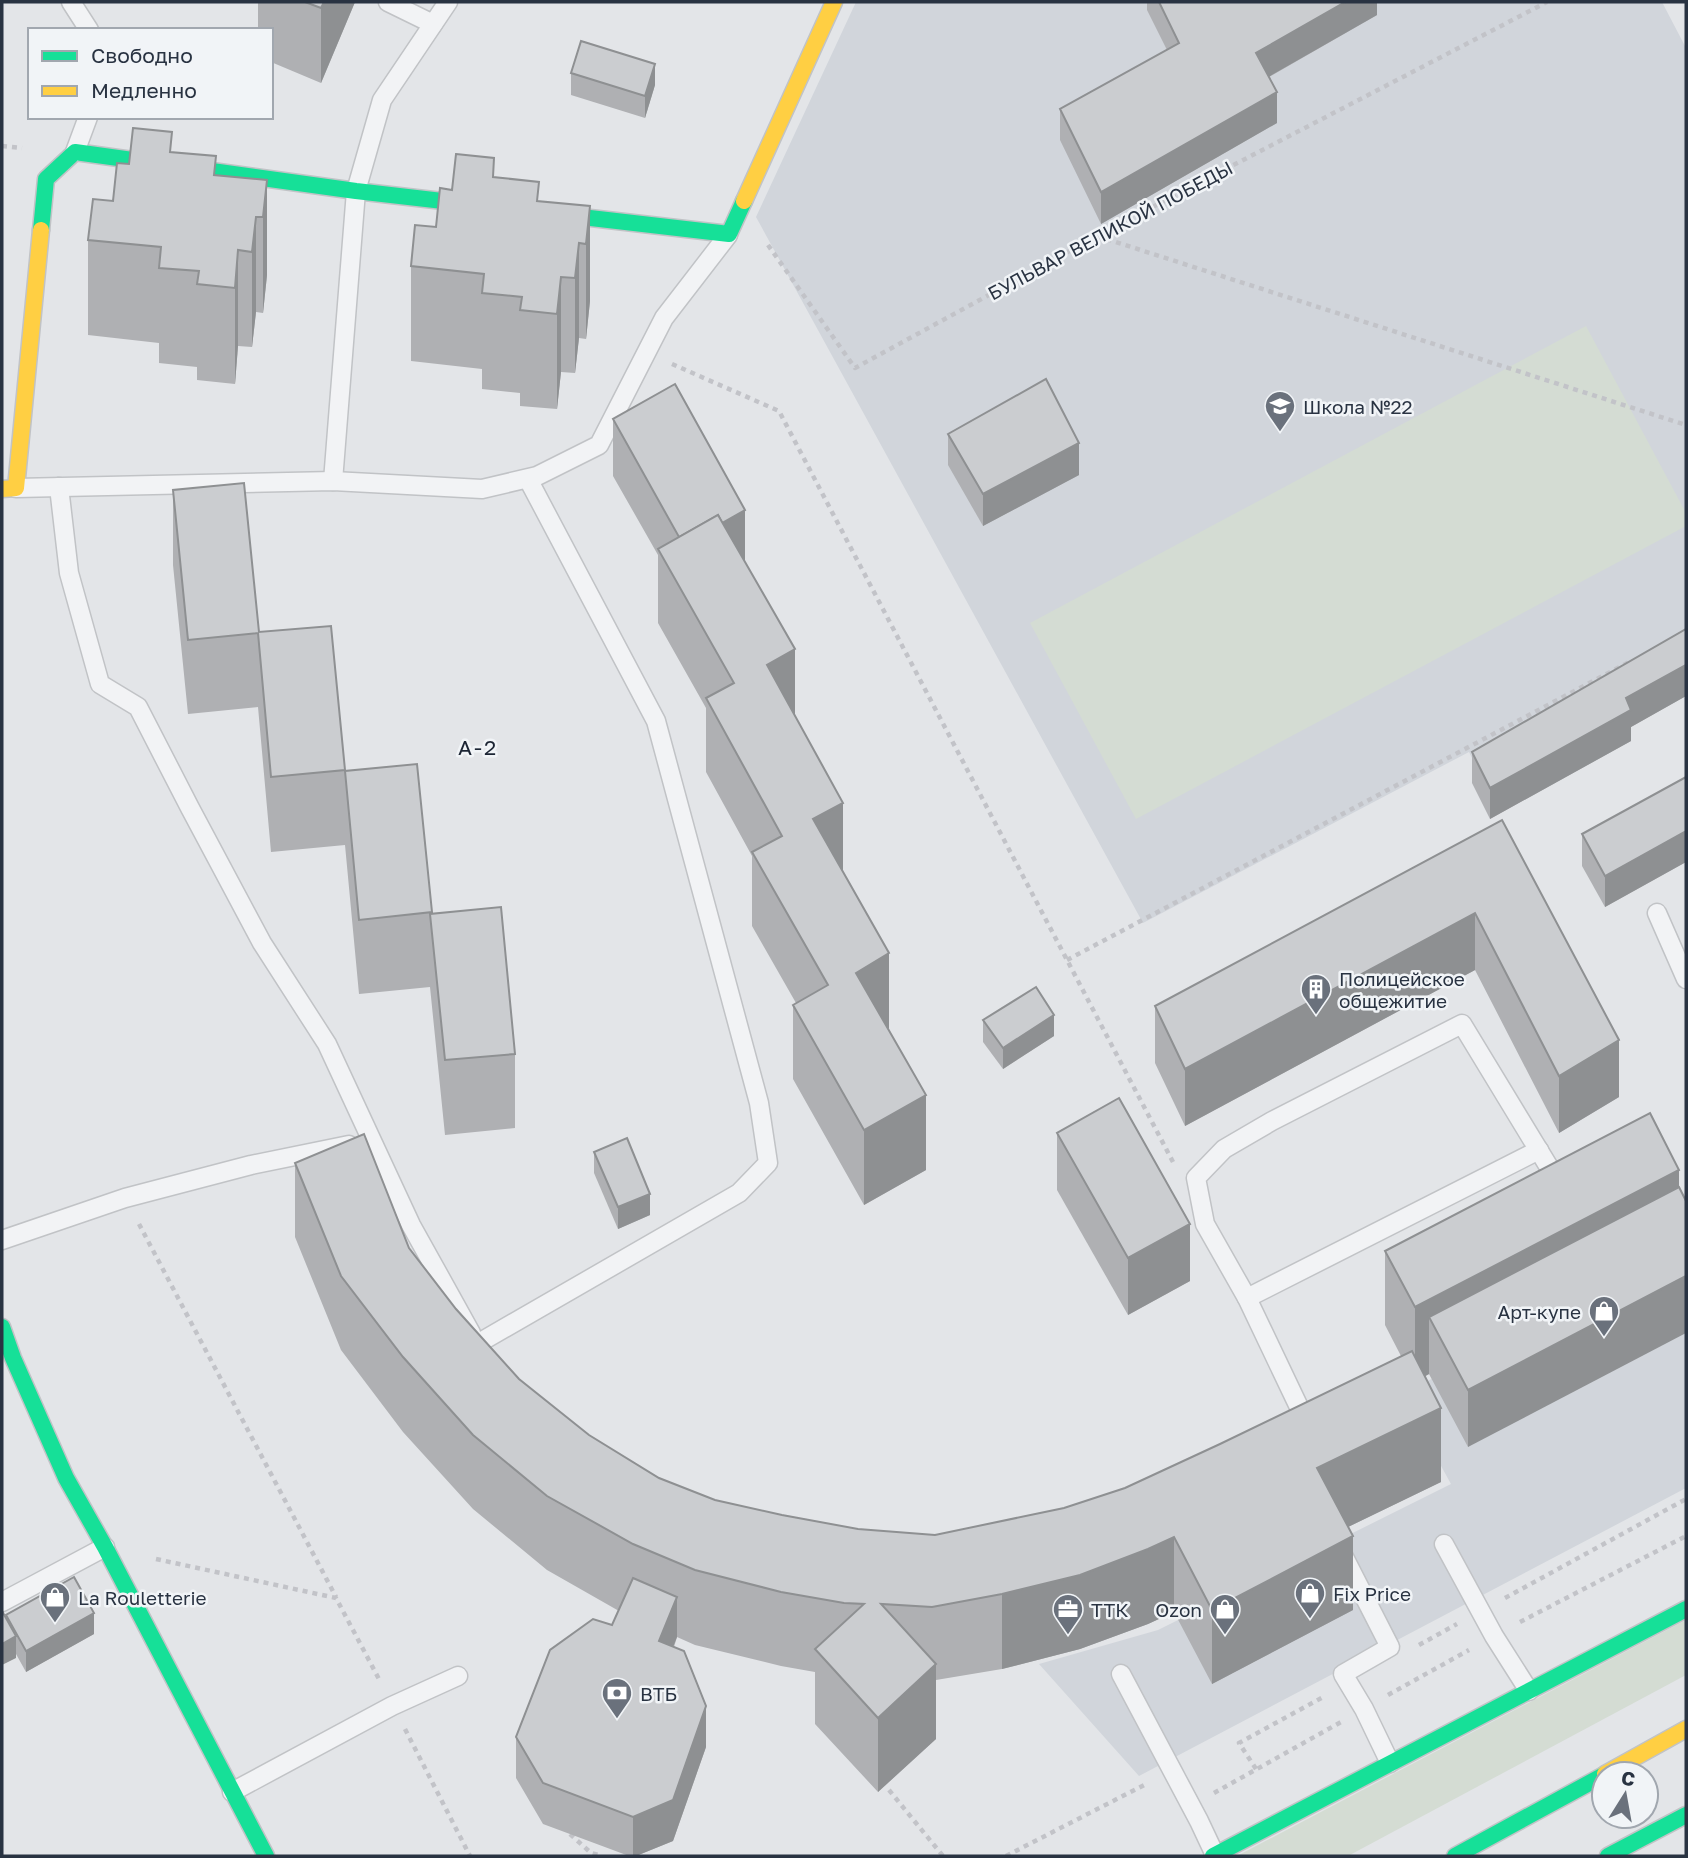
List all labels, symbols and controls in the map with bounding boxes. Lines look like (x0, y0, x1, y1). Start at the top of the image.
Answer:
legend (28, 28, 273, 119)
text: Свободно (91, 42, 193, 68)
text: Медленно (91, 77, 197, 103)
street label: БУЛЬВАР ВЕЛИКОЙ ПОБЕДЫ (984, 156, 1236, 304)
school or university icon: Школа №22 (1263, 389, 1297, 433)
place label: Школа №22 (1303, 395, 1413, 418)
district label: А-2 (458, 734, 498, 760)
place label: Полицейское общежитие (1339, 967, 1465, 1012)
building icon: Полицейское общежитие (1299, 972, 1333, 1016)
shop icon: Арт-купе (1587, 1294, 1621, 1338)
place label: Арт-купе (1498, 1300, 1581, 1323)
shop icon: Fix Price (1293, 1576, 1327, 1620)
shop icon: La Rouletterie (38, 1580, 72, 1624)
place label: Fix Price (1333, 1582, 1411, 1605)
place label: La Rouletterie (78, 1586, 207, 1609)
office icon: ТТК (1051, 1592, 1085, 1636)
shop icon: Ozon (1208, 1592, 1242, 1636)
place label: ТТК (1091, 1598, 1129, 1621)
place label: Ozon (1155, 1598, 1202, 1621)
bank icon: ВТБ (600, 1676, 634, 1720)
place label: ВТБ (640, 1682, 677, 1705)
north arrow (1590, 1760, 1660, 1830)
text: С (1620, 1765, 1637, 1790)

